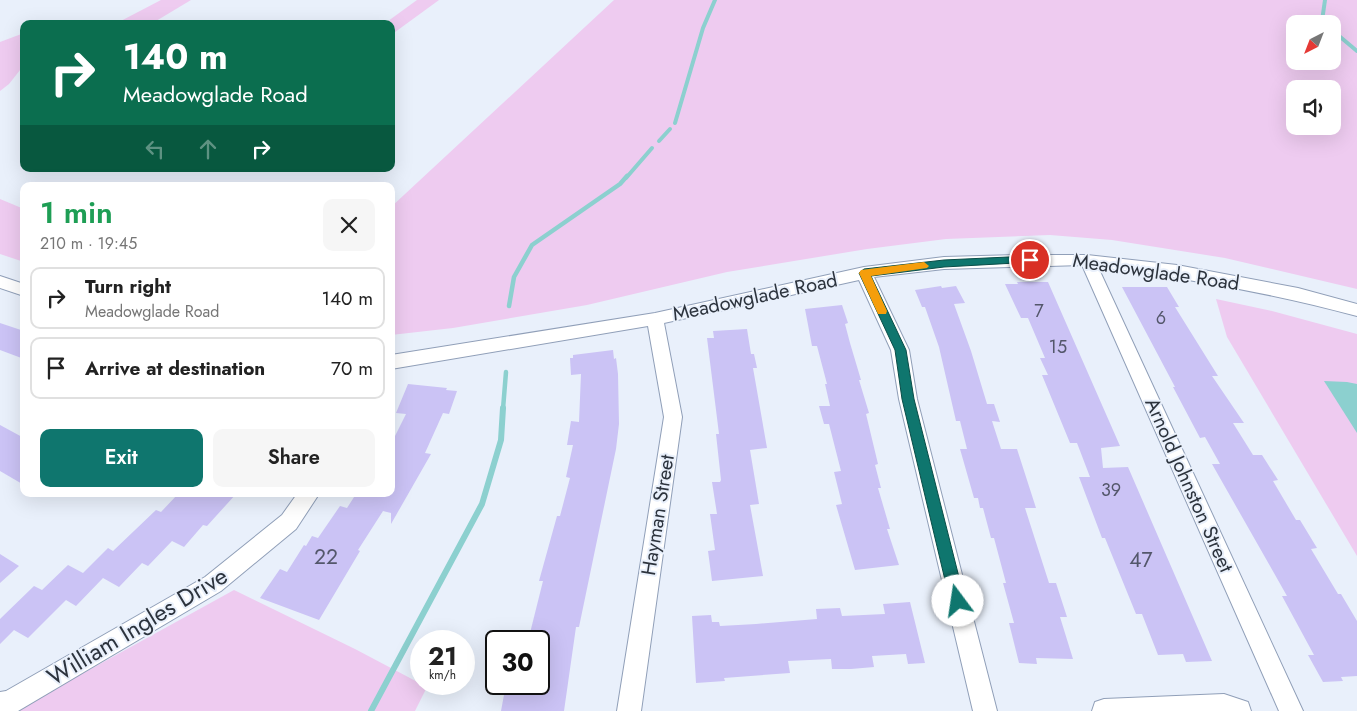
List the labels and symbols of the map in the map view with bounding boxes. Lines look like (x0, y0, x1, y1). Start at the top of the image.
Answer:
north arrow (1286, 15, 1341, 70)
pin (1009, 239, 1051, 281)
street label: Meadowglade Road (1071, 246, 1241, 298)
street label: Meadowglade Road (670, 265, 840, 329)
house number: 7 (1034, 298, 1044, 324)
house number: 6 (1156, 305, 1166, 331)
house number: 15 (1049, 334, 1067, 360)
street label: Arnold Johnston Street (1137, 393, 1241, 577)
street label: Hayman Street (634, 452, 682, 578)
house number: 39 (1101, 477, 1121, 503)
house number: 22 (314, 542, 338, 572)
house number: 47 (1129, 545, 1153, 575)
street label: William Ingles Drive (40, 558, 234, 694)
position arrow (931, 574, 983, 626)
speed limit sign: 30 (485, 630, 550, 695)

